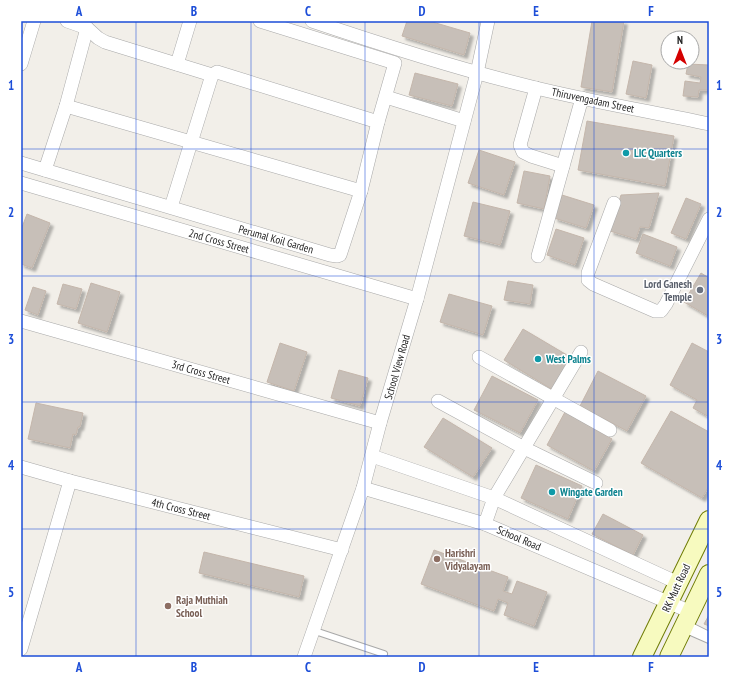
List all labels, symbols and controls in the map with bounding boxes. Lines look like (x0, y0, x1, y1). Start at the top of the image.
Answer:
text: A (75, 3, 83, 20)
text: B (191, 3, 197, 20)
text: C (305, 3, 311, 20)
text: D (419, 3, 426, 20)
text: E (533, 3, 539, 20)
text: F (648, 3, 654, 20)
north arrow (660, 30, 700, 70)
text: N (677, 33, 683, 47)
text: 1 (8, 77, 14, 94)
text: 1 (716, 77, 722, 94)
street label: Thiruvengadam Street (550, 84, 636, 116)
place label: LIC Quarters (634, 146, 682, 160)
marker: LIC Quarters (621, 148, 631, 158)
text: 2 (8, 204, 14, 221)
text: 2 (716, 204, 722, 221)
street label: Perumal Koil Garden (237, 222, 315, 256)
street label: 2nd Cross Street (187, 226, 251, 256)
place label: Lord Ganesh Temple (644, 277, 692, 304)
marker: Lord Ganesh Temple (695, 285, 705, 295)
text: 3 (8, 331, 14, 348)
text: 3 (716, 331, 722, 348)
street label: School View Road (381, 333, 413, 401)
place label: West Palms (545, 352, 591, 366)
marker: West Palms (533, 354, 543, 364)
street label: 3rd Cross Street (170, 357, 232, 387)
text: 4 (8, 457, 15, 474)
text: 4 (716, 457, 723, 474)
place label: Wingate Garden (559, 485, 623, 499)
marker: Wingate Garden (547, 487, 557, 497)
street label: 4th Cross Street (150, 495, 212, 523)
street label: School Road (495, 522, 543, 554)
place label: Harishri Vidyalayam (444, 546, 490, 573)
marker: Harishri Vidyalayam (432, 554, 442, 564)
street label: RK Mutt Road (659, 561, 693, 614)
text: 5 (8, 584, 14, 601)
text: 5 (716, 584, 722, 601)
place label: Raja Muthiah School (176, 593, 228, 620)
marker: Raja Muthiah School (163, 601, 173, 611)
text: A (75, 659, 83, 676)
text: B (191, 659, 197, 676)
text: C (305, 659, 311, 676)
text: D (419, 659, 426, 676)
text: E (533, 659, 539, 676)
text: F (648, 659, 654, 676)

